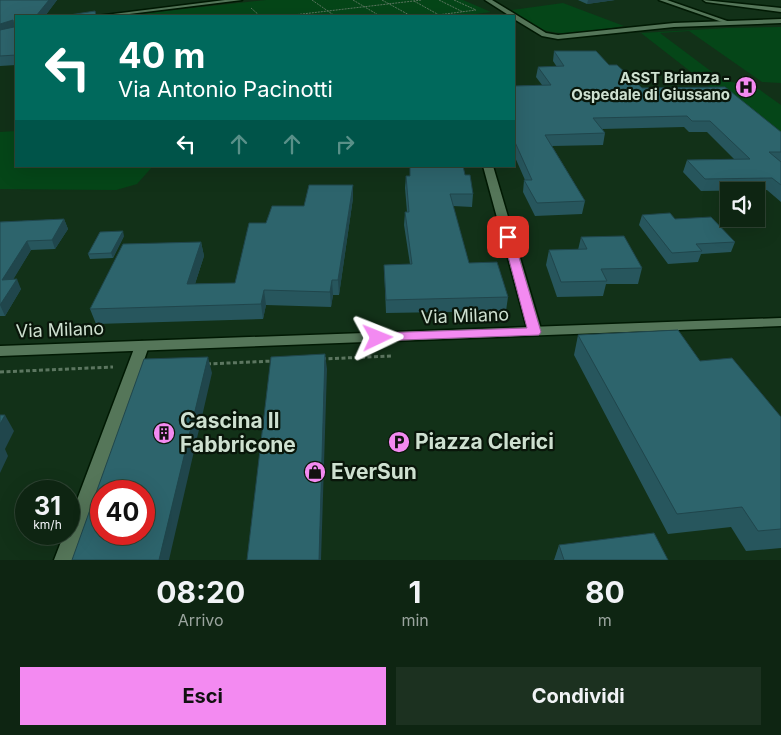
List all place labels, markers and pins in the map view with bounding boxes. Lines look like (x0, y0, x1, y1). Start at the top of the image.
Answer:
place label: ASST Brianza - Ospedale di Giussano (571, 68, 730, 104)
hospital icon: ASST Brianza - Ospedale di Giussano (734, 75, 758, 99)
pin (487, 216, 529, 258)
place label: Cascina Il Fabbricone (180, 408, 296, 457)
building icon: Cascina Il Fabbricone (152, 421, 176, 445)
place label: Piazza Clerici (415, 429, 554, 454)
parking icon: Piazza Clerici (387, 430, 411, 454)
place label: EverSun (331, 459, 417, 484)
shop icon: EverSun (303, 460, 327, 484)

